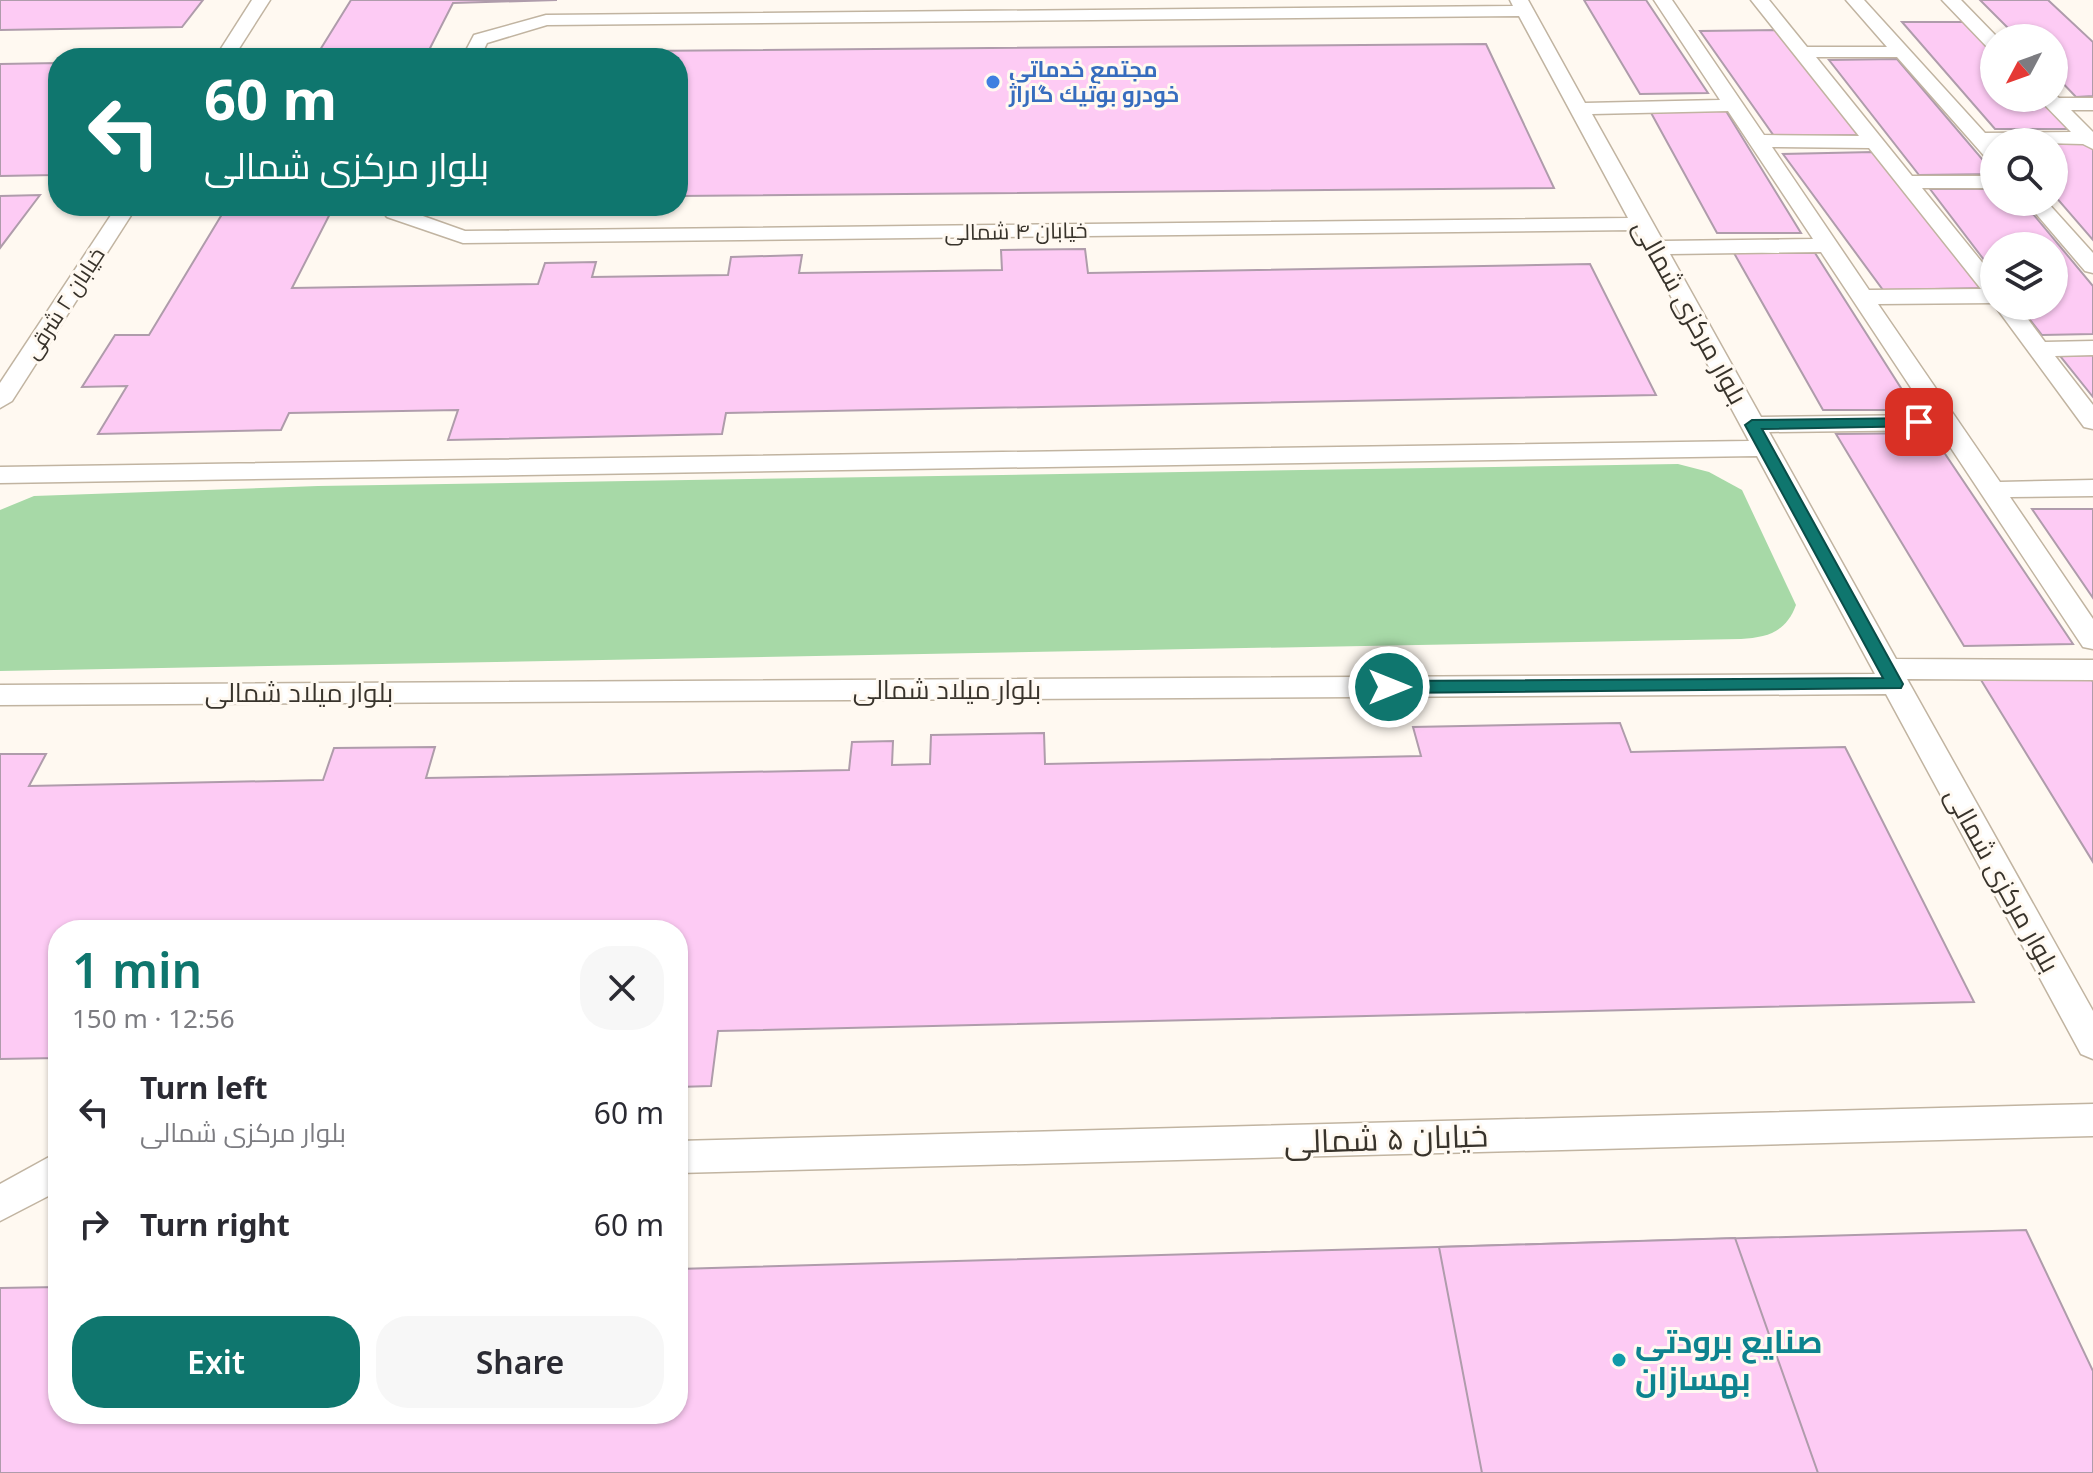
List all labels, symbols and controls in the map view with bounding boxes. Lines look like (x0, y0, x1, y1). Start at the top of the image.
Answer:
north arrow (1980, 24, 2068, 112)
map controls (1980, 24, 2068, 320)
place label: مجتمع خدماتي خودرو بوتيك گاراژ (1008, 53, 1179, 108)
text: 60 m (204, 60, 337, 136)
marker: مجتمع خدماتي خودرو بوتيك گاراژ (984, 73, 1002, 91)
icon: left (72, 80, 176, 184)
button: search (1980, 128, 2068, 216)
text: بلوار مرکزی شمالی (204, 141, 489, 190)
street label: بلوار مرکزی شمالی (1625, 213, 1757, 410)
street label: خیابان ۴ شمالی (944, 214, 1088, 246)
button: layers (1980, 232, 2068, 320)
street label: خیابان ۲ شرقی (16, 241, 111, 364)
pin (1885, 388, 1953, 456)
icon: arrive (1897, 400, 1941, 444)
position arrow (1347, 645, 1431, 729)
street label: بلوار میلاد شمالی (853, 671, 1041, 707)
street label: بلوار میلاد شمالی (205, 674, 393, 710)
street label: بلوار مرکزی شمالی (1937, 781, 2069, 978)
text: 1 min (72, 937, 202, 1002)
button: close (580, 946, 664, 1030)
text: 150 m · 12:56 (72, 1000, 235, 1036)
text: Turn left (140, 1067, 268, 1108)
icon: left (72, 1090, 116, 1134)
text: 60 m (594, 1092, 664, 1133)
street label: خیابان ۵ شمالی (1283, 1112, 1489, 1163)
text: بلوار مرکزی شمالی (140, 1114, 346, 1150)
icon: right (72, 1202, 116, 1246)
text: Turn right (140, 1204, 290, 1245)
text: 60 m (594, 1204, 664, 1245)
button: Exit (72, 1316, 360, 1408)
button: Share (376, 1316, 664, 1408)
place label: صنایع برودتی بهسازان (1635, 1319, 1823, 1399)
marker: صنایع برودتی بهسازان (1610, 1351, 1628, 1369)

